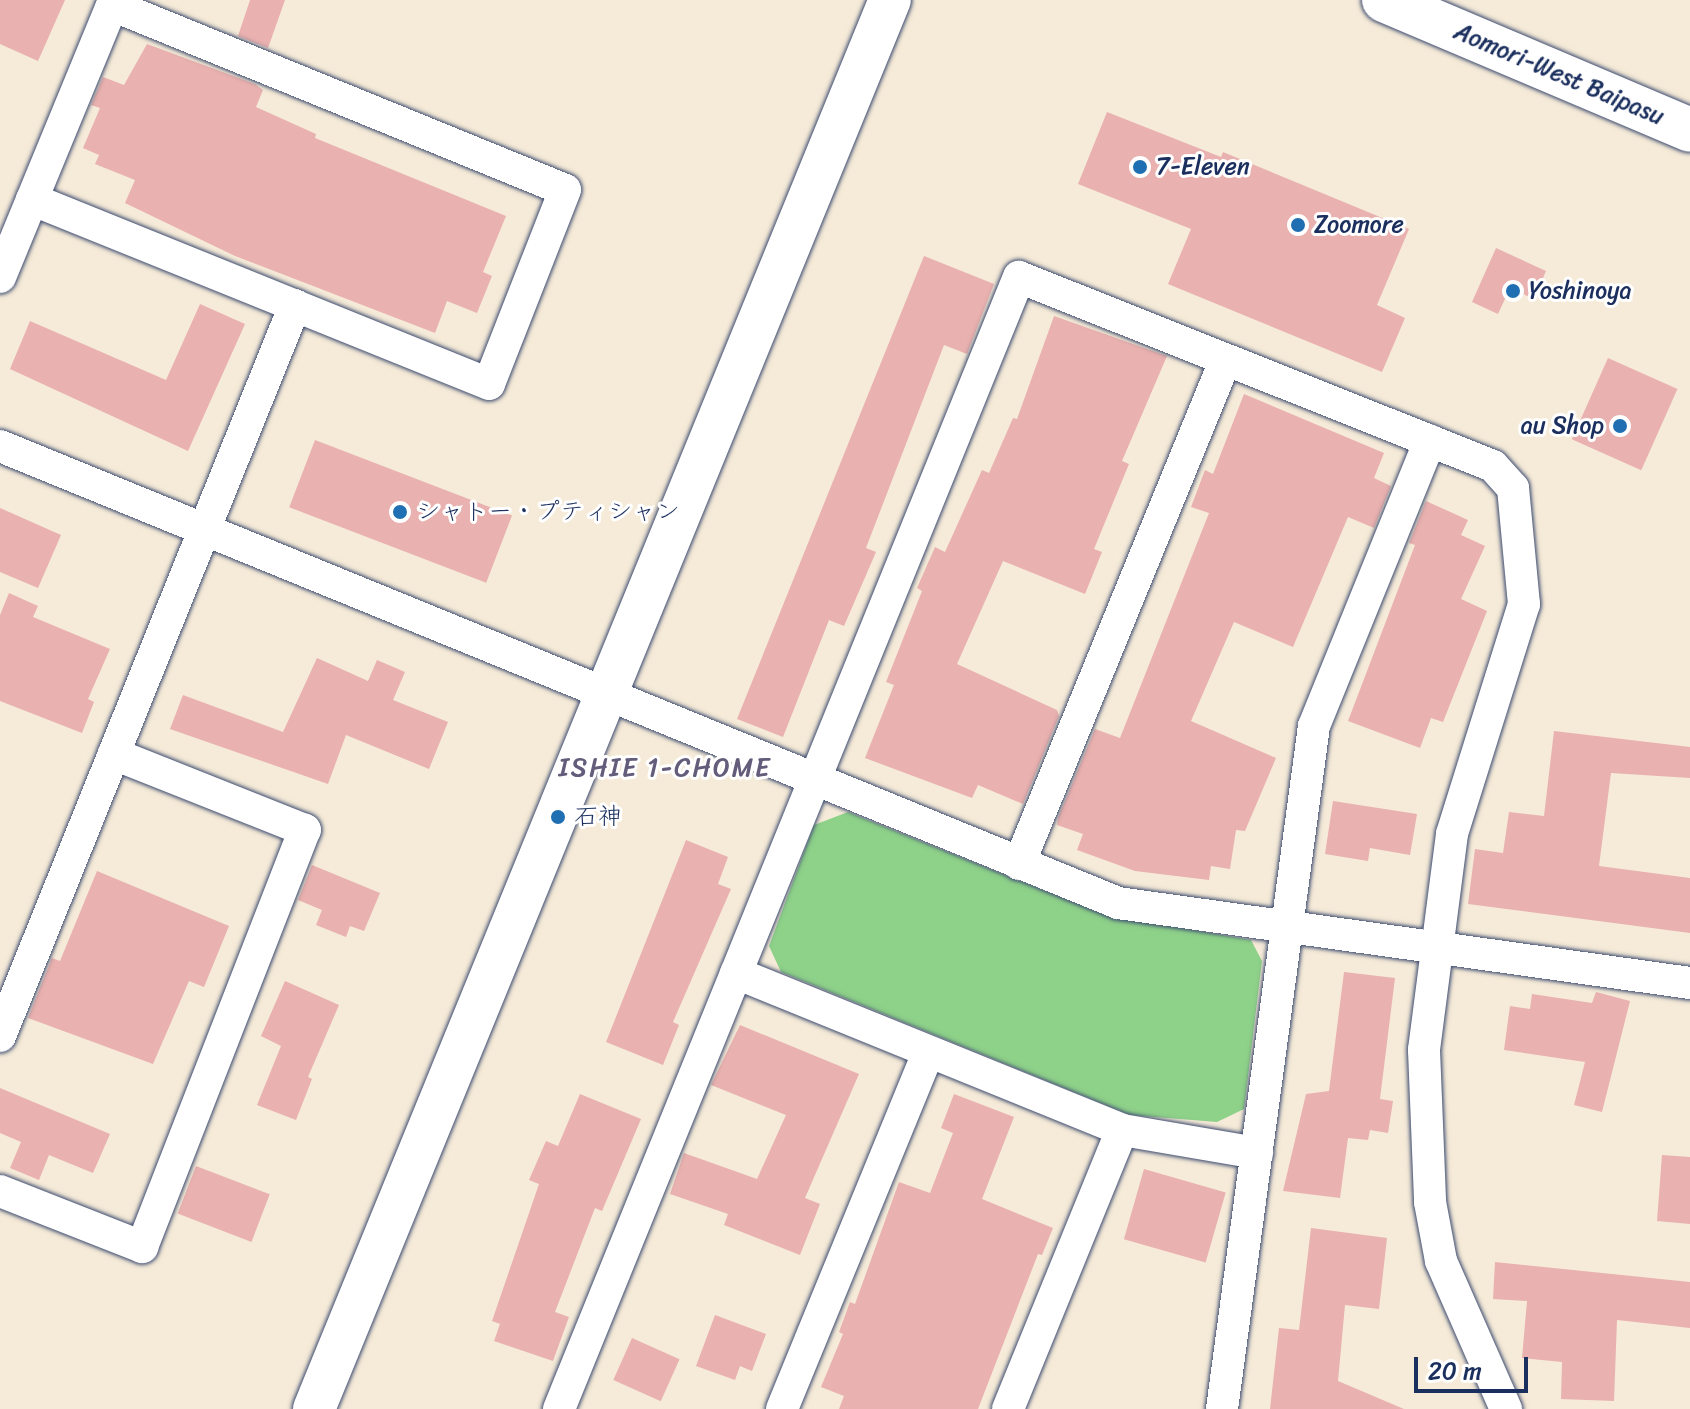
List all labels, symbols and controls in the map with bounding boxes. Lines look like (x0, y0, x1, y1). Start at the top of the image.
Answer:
street label: Aomori-West Baipasu (1449, 17, 1669, 131)
place label: 7-Eleven (1156, 153, 1250, 181)
marker: 7-Eleven (1131, 158, 1149, 176)
place label: Zoomore (1314, 211, 1404, 239)
marker: Zoomore (1289, 216, 1307, 234)
place label: Yoshinoya (1529, 277, 1632, 305)
marker: Yoshinoya (1504, 282, 1522, 300)
place label: au Shop (1520, 412, 1604, 440)
marker: au Shop (1611, 417, 1629, 435)
place label: シャトー・プティシャン (416, 498, 680, 526)
marker: シャトー・プティシャン (391, 503, 409, 521)
district label: ISHIE 1-CHOME (560, 752, 770, 784)
place label: 石神 (574, 803, 622, 831)
marker: 石神 (549, 808, 567, 826)
scale bar (1418, 1341, 1532, 1391)
text: 20 m (1428, 1350, 1482, 1392)

